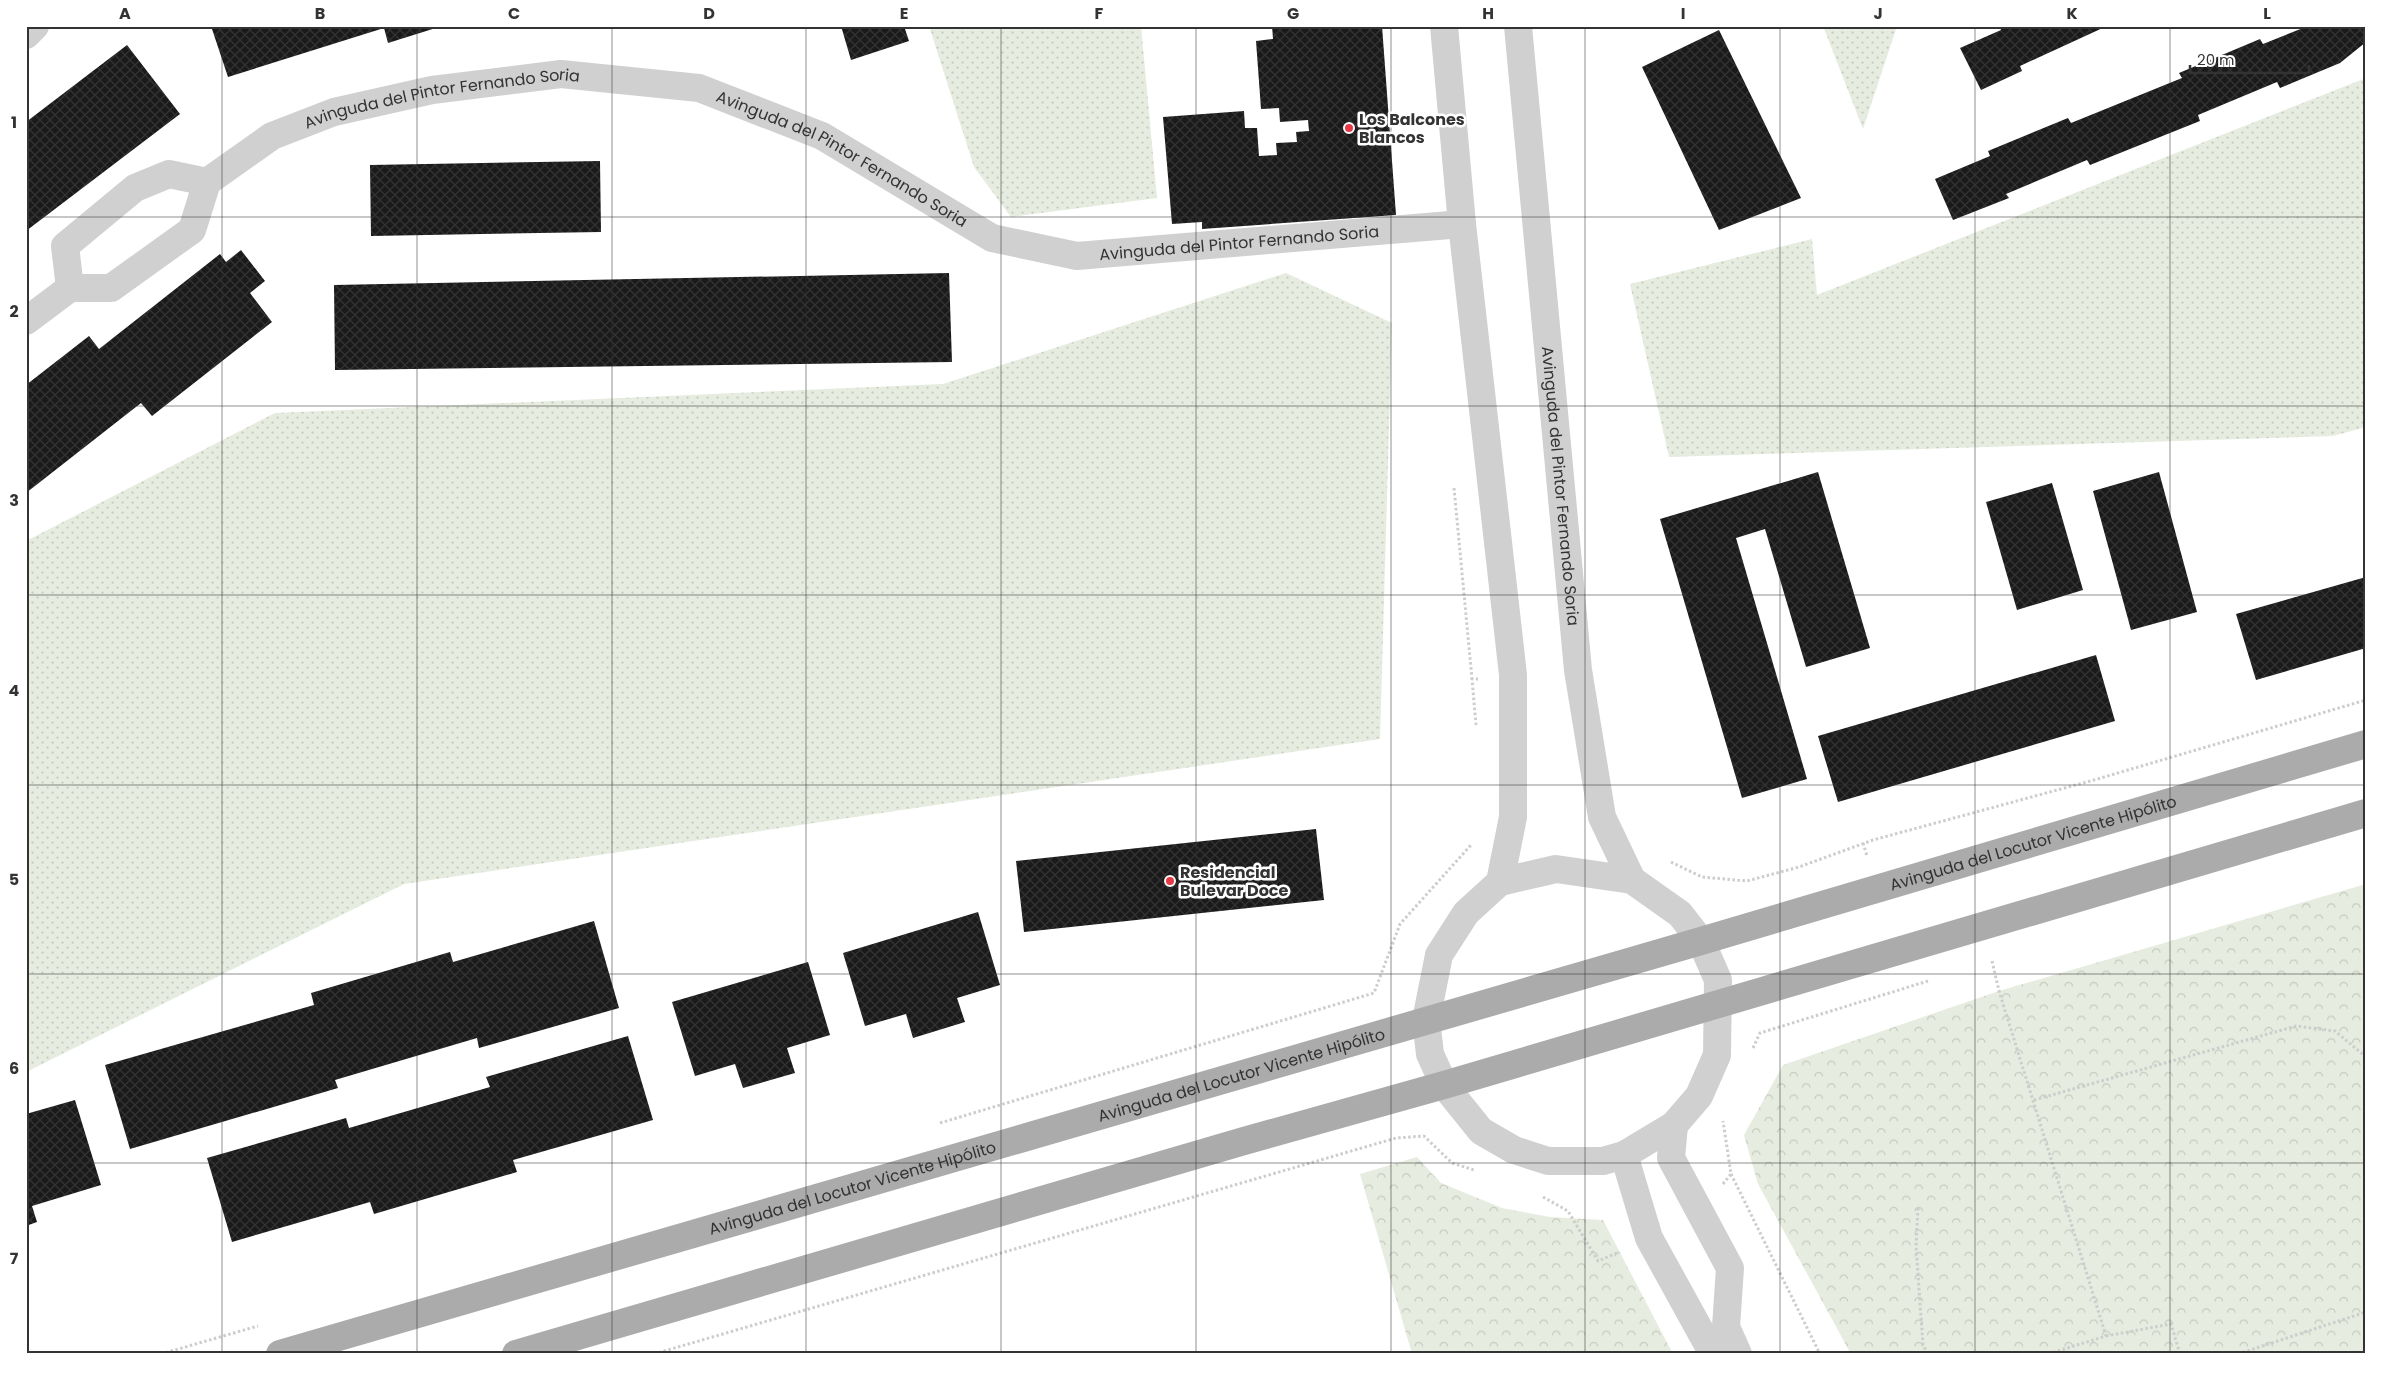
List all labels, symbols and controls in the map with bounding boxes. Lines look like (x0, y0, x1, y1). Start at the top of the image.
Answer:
text: A (119, 2, 131, 25)
text: B (315, 2, 325, 25)
text: C (508, 2, 520, 25)
text: D (703, 2, 715, 25)
text: E (900, 2, 908, 25)
text: F (1095, 2, 1104, 25)
text: G (1287, 2, 1299, 25)
text: H (1482, 2, 1494, 25)
text: I (1681, 2, 1685, 25)
text: J (1873, 2, 1883, 25)
text: K (2066, 2, 2078, 25)
text: L (2263, 2, 2271, 25)
scale bar (2190, 42, 2308, 74)
text: 20 m (2197, 49, 2235, 70)
street label: Avinguda del Pintor Fernando Soria (301, 62, 581, 134)
street label: Avinguda del Pintor Fernando Soria (713, 84, 972, 232)
place label: Los Balcones Blancos (1359, 108, 1465, 149)
text: 1 (11, 111, 17, 134)
marker: Los Balcones Blancos (1343, 122, 1355, 134)
street label: Avinguda del Pintor Fernando Soria (1098, 219, 1380, 266)
text: 2 (9, 300, 19, 323)
street label: Avinguda del Pintor Fernando Soria (1536, 345, 1585, 627)
text: 3 (9, 489, 19, 512)
text: 4 (9, 679, 20, 702)
street label: Avinguda del Locutor Vicente Hipólito (1887, 789, 2179, 896)
place label: Residencial Bulevar Doce (1180, 861, 1289, 902)
text: 5 (9, 868, 19, 891)
marker: Residencial Bulevar Doce (1164, 875, 1176, 887)
street label: Avinguda del Locutor Vicente Hipólito (1095, 1022, 1388, 1127)
text: 6 (9, 1057, 19, 1080)
street label: Avinguda del Locutor Vicente Hipólito (706, 1135, 999, 1240)
text: 7 (10, 1247, 19, 1270)

